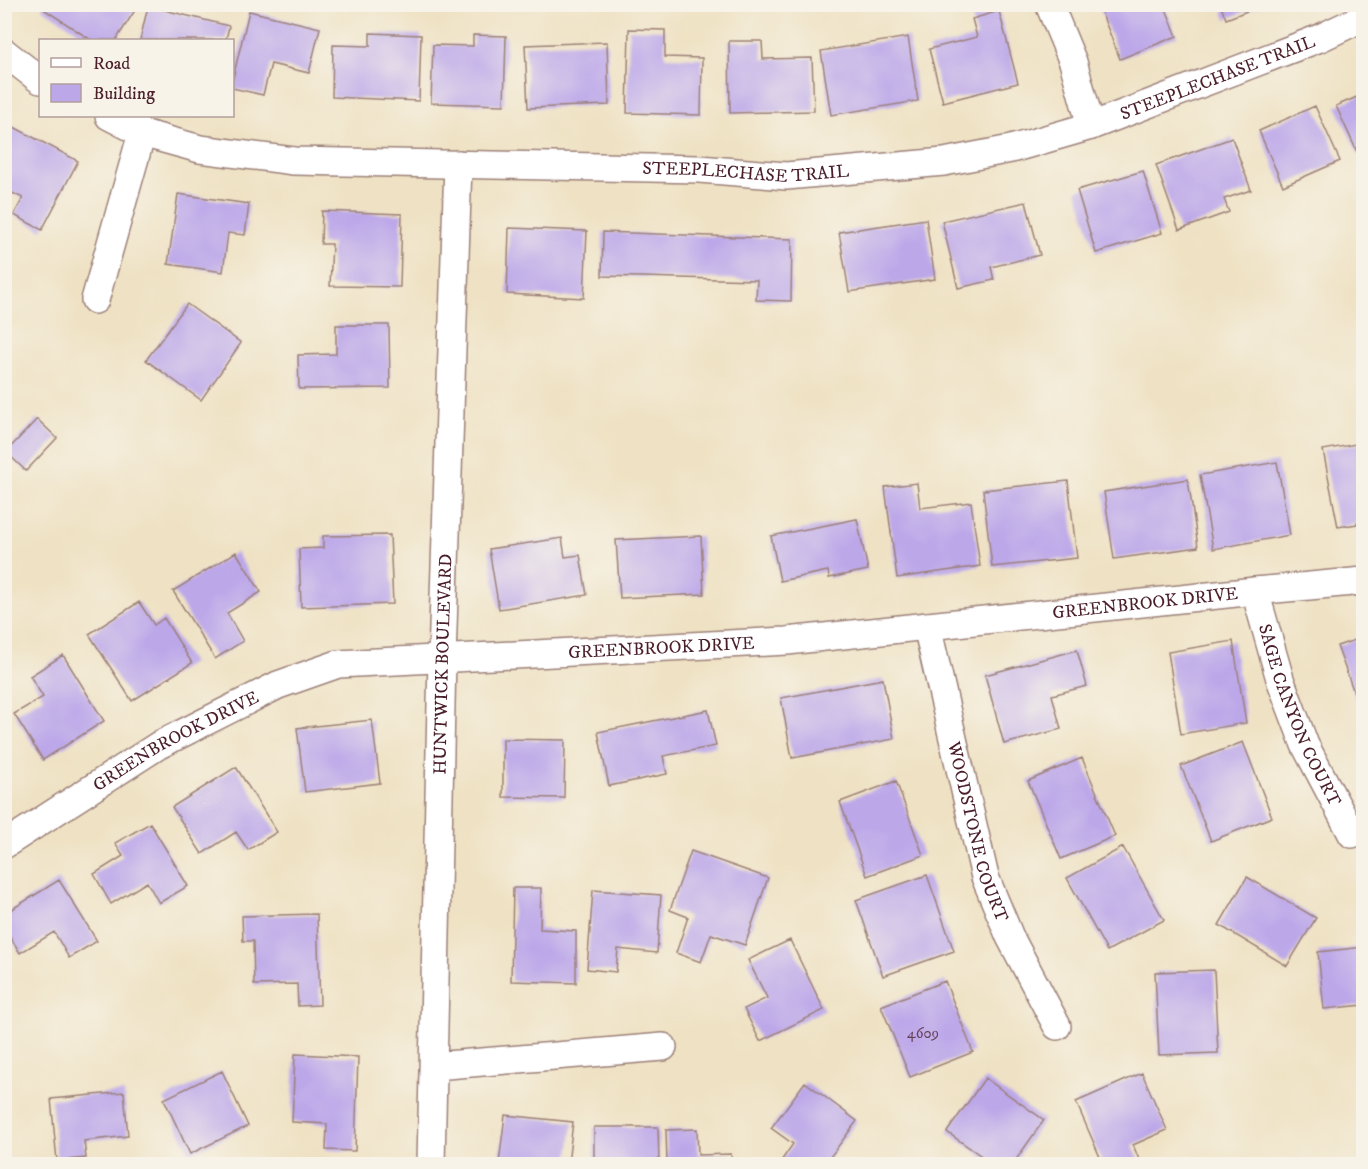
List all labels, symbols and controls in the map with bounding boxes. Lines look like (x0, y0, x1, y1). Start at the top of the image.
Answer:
street label: STEEPLECHASE TRAIL (1117, 31, 1318, 126)
legend (39, 39, 234, 117)
text: Road (93, 53, 130, 75)
text: Building (93, 83, 155, 105)
street label: STEEPLECHASE TRAIL (642, 158, 850, 188)
street label: HUNTWICK BOULEVARD (429, 553, 457, 775)
street label: GREENBROOK DRIVE (1051, 583, 1239, 625)
street label: SAGE CANYON COURT (1253, 622, 1345, 810)
street label: GREENBROOK DRIVE (568, 633, 755, 664)
street label: GREENBROOK DRIVE (89, 687, 263, 797)
street label: WOODSTONE COURT (942, 739, 1013, 926)
house number: 4609 (907, 1024, 939, 1043)

